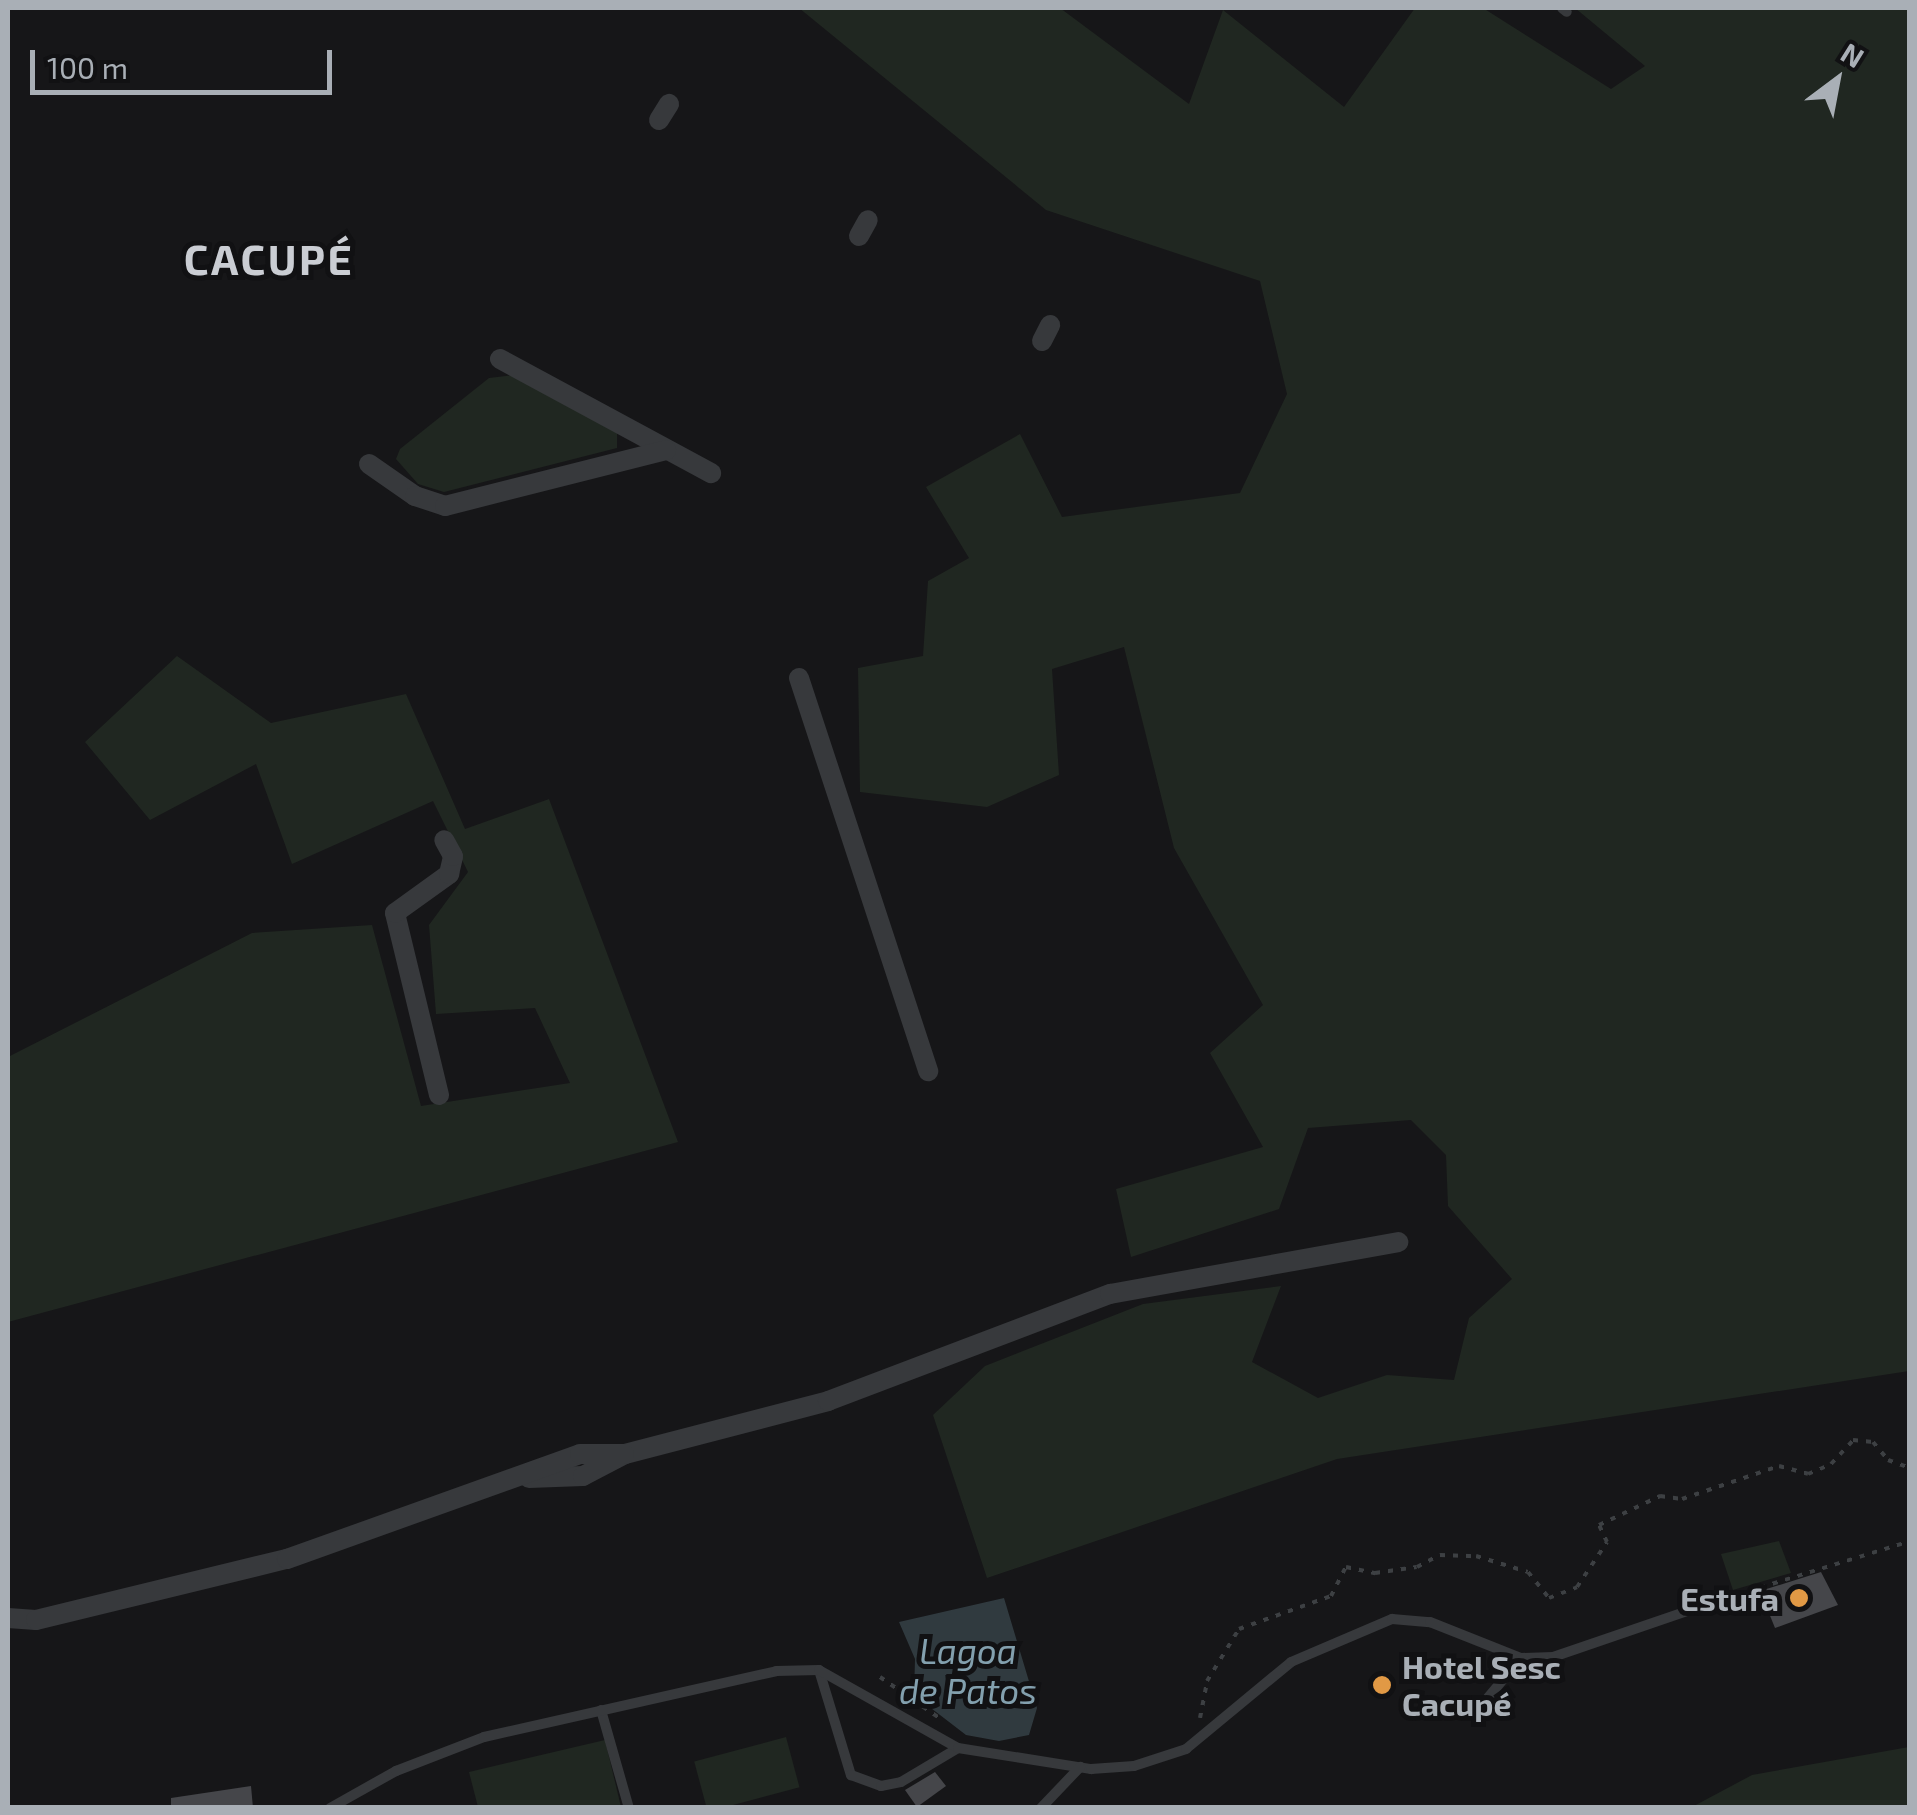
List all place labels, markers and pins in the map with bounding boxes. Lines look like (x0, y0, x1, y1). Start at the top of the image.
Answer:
place label: Estufa (1680, 1579, 1779, 1617)
marker: Estufa (1788, 1587, 1810, 1609)
place label: Hotel Sesc Cacupé (1402, 1648, 1562, 1723)
marker: Hotel Sesc Cacupé (1371, 1674, 1393, 1696)

